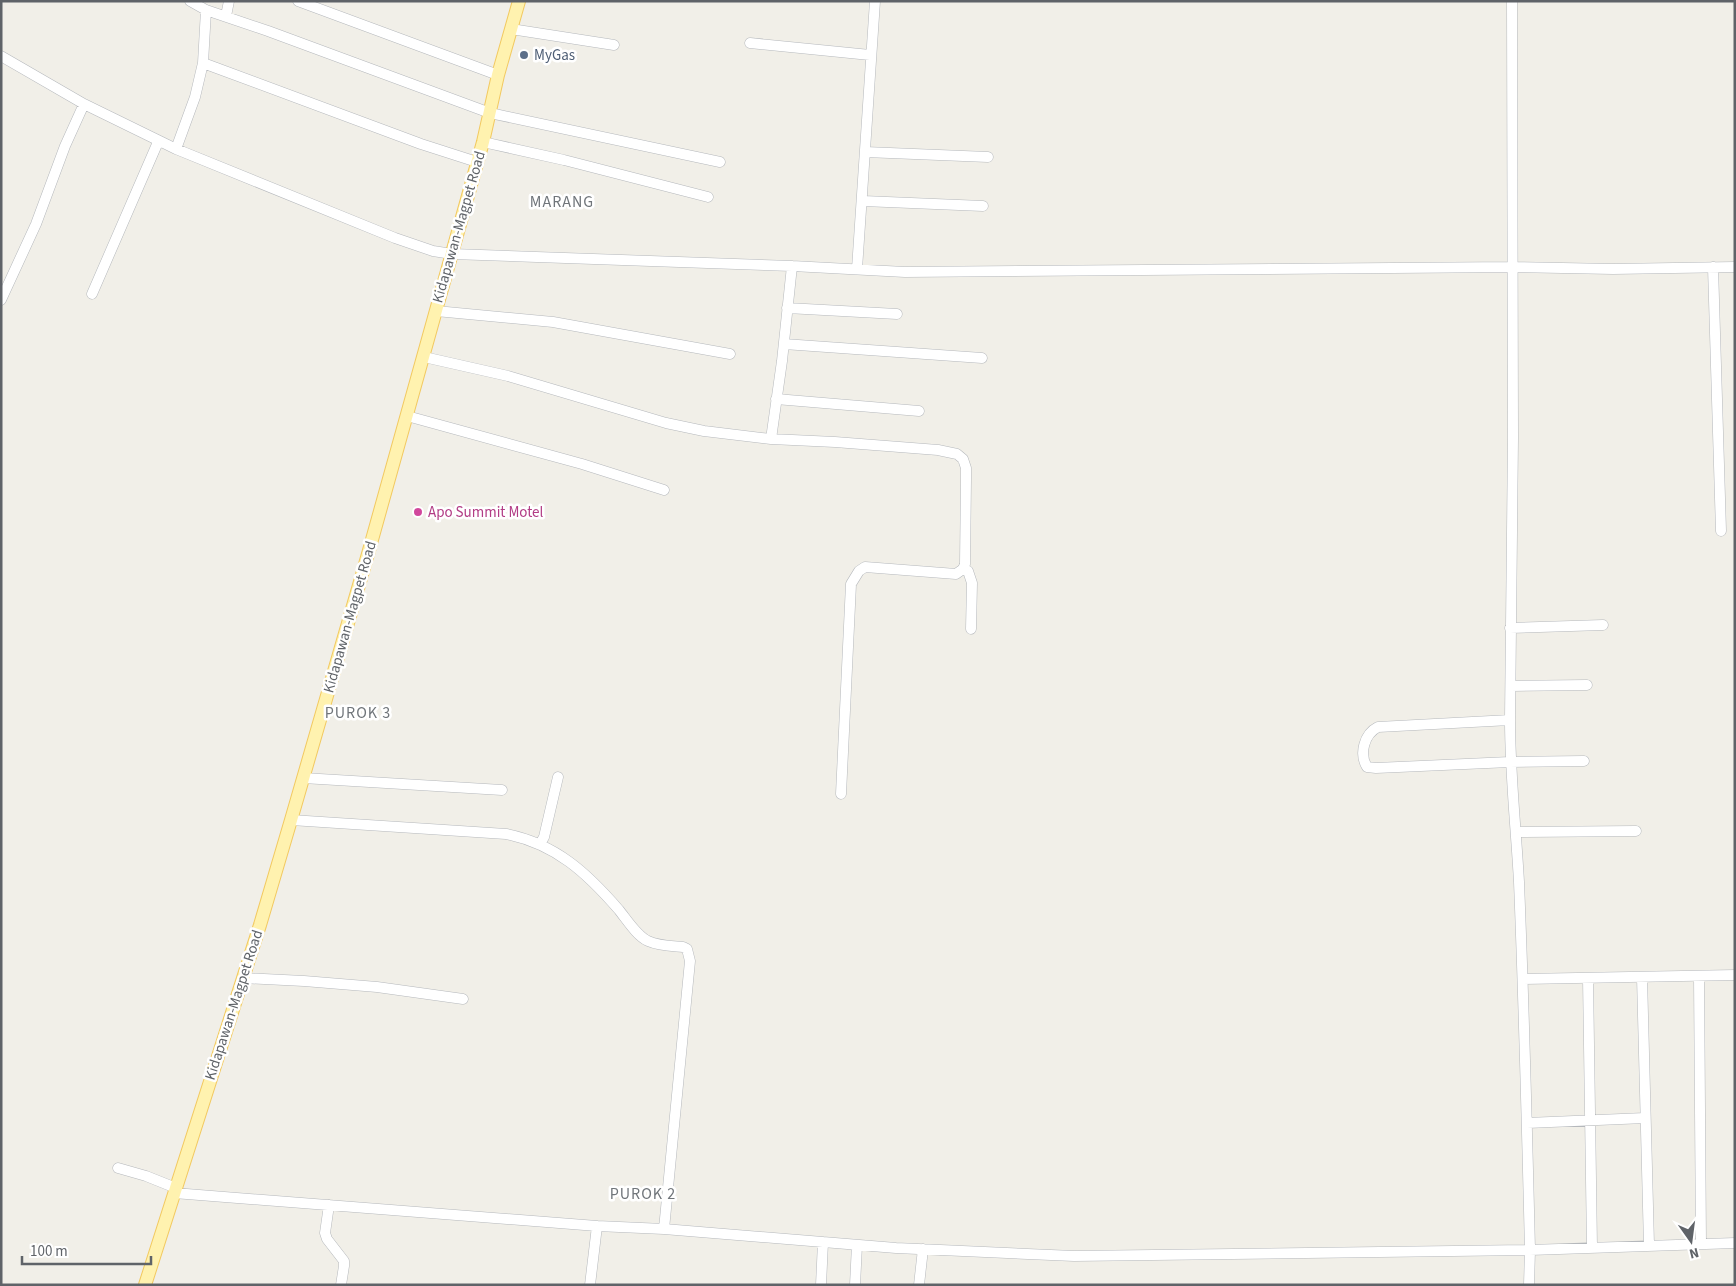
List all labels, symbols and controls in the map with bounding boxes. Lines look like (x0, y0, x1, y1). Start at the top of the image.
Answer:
place label: MyGas (534, 45, 575, 66)
marker: MyGas (518, 49, 530, 61)
street label: Kidapawan-Magpet Road (427, 149, 491, 305)
district label: MARANG (530, 191, 594, 213)
place label: Apo Summit Motel (428, 502, 543, 523)
marker: Apo Summit Motel (412, 506, 424, 518)
street label: Kidapawan-Magpet Road (318, 539, 382, 695)
district label: PUROK 3 (325, 702, 391, 724)
street label: Kidapawan-Magpet Road (200, 927, 268, 1083)
district label: PUROK 2 (610, 1183, 676, 1205)
north arrow (1666, 1216, 1716, 1266)
scale bar (22, 1234, 151, 1266)
text: 100 m (30, 1241, 68, 1262)
text: N (1687, 1242, 1701, 1263)

